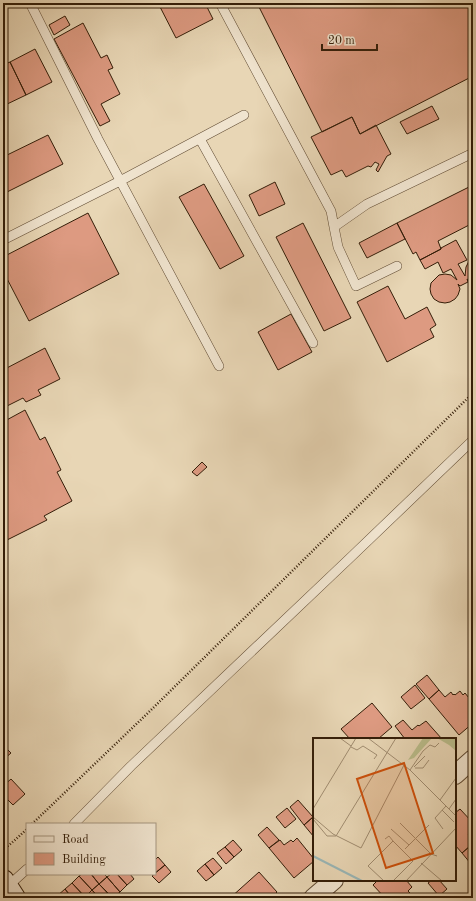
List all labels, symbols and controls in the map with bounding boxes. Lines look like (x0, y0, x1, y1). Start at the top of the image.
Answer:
scale bar (322, 26, 377, 52)
text: 20 m (328, 35, 355, 47)
inset map (313, 738, 456, 881)
legend (26, 823, 156, 875)
text: Road (62, 834, 89, 846)
text: Building (62, 854, 106, 866)

